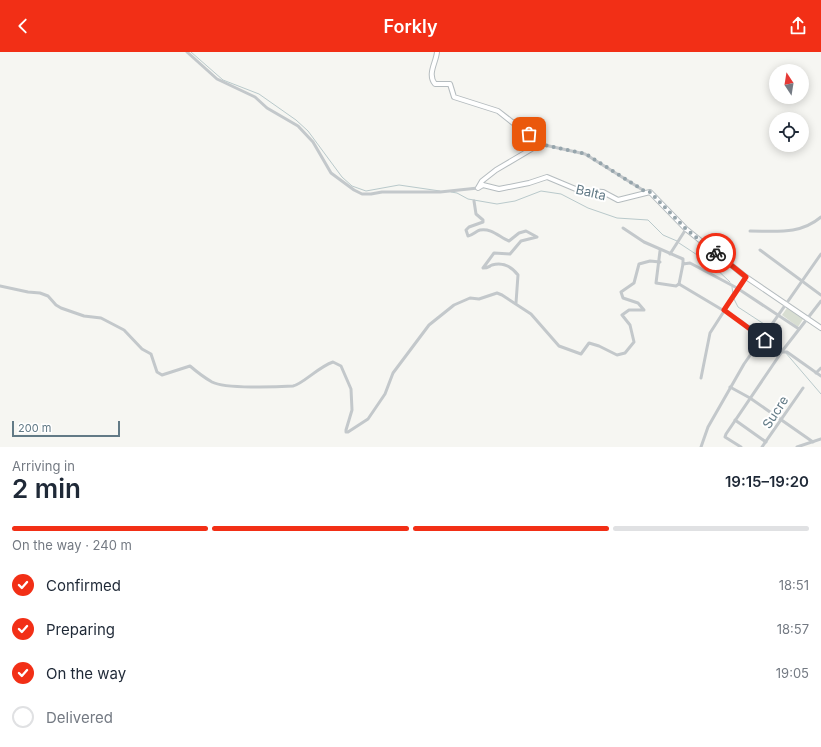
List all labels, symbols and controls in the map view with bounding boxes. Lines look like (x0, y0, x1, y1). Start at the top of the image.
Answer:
icon: back (12, 15, 34, 37)
icon: share (787, 15, 809, 37)
text: Forkly (383, 16, 438, 37)
north arrow (769, 64, 809, 104)
map controls (769, 64, 809, 152)
button: locate (769, 112, 809, 152)
pin (512, 117, 546, 151)
icon: bag (518, 123, 540, 145)
street label: Balta (574, 181, 608, 203)
courier (696, 233, 736, 273)
icon: bike (705, 242, 727, 264)
pin (748, 323, 782, 357)
icon: home (754, 329, 776, 351)
street label: Sucre (759, 393, 791, 431)
scale bar (12, 419, 120, 438)
text: 200 m (18, 421, 51, 435)
text: Arriving in (12, 458, 75, 474)
text: 19:15–19:20 (725, 472, 809, 491)
text: 2 min (12, 473, 81, 504)
text: On the way · 240 m (12, 537, 132, 553)
icon: check (12, 574, 34, 596)
text: Confirmed (46, 576, 121, 595)
text: 18:51 (779, 577, 809, 593)
icon: check (12, 618, 34, 640)
text: Preparing (46, 620, 115, 639)
text: 18:57 (777, 621, 809, 637)
icon: check (12, 662, 34, 684)
text: On the way (46, 664, 126, 683)
text: 19:05 (776, 665, 809, 681)
text: Delivered (46, 708, 113, 727)

